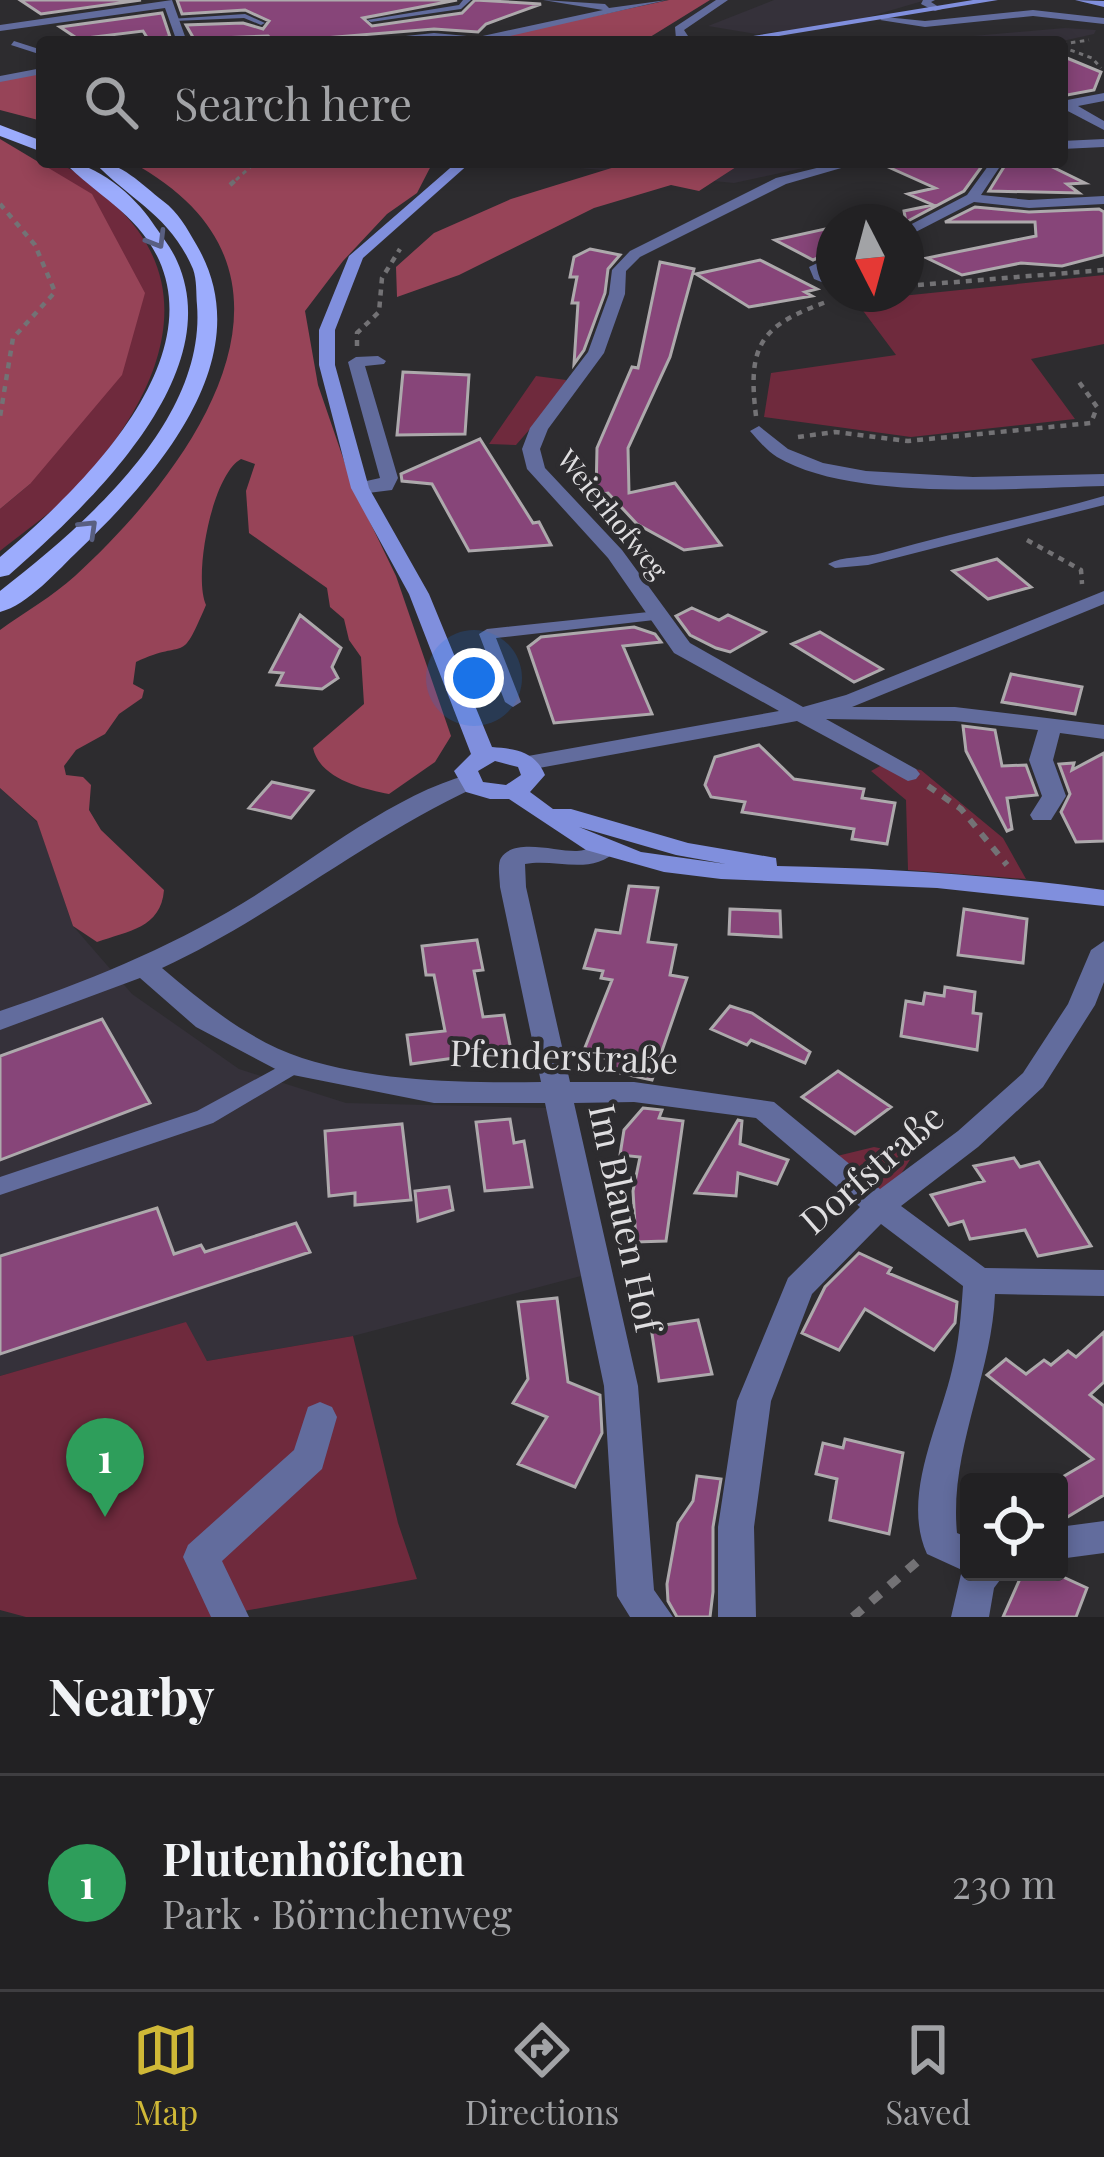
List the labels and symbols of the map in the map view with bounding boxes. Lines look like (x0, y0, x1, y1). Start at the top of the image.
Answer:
north arrow (816, 204, 924, 312)
one-way arrow (143, 226, 165, 248)
street label: Weierhofweg (549, 440, 678, 587)
one-way arrow (75, 521, 97, 543)
your location (444, 648, 504, 708)
street label: Pfenderstraße (449, 1027, 679, 1083)
street label: Dorfstraße (789, 1092, 953, 1243)
street label: Im Blauen Hof (579, 1099, 675, 1339)
pin: 1 (66, 1418, 144, 1517)

